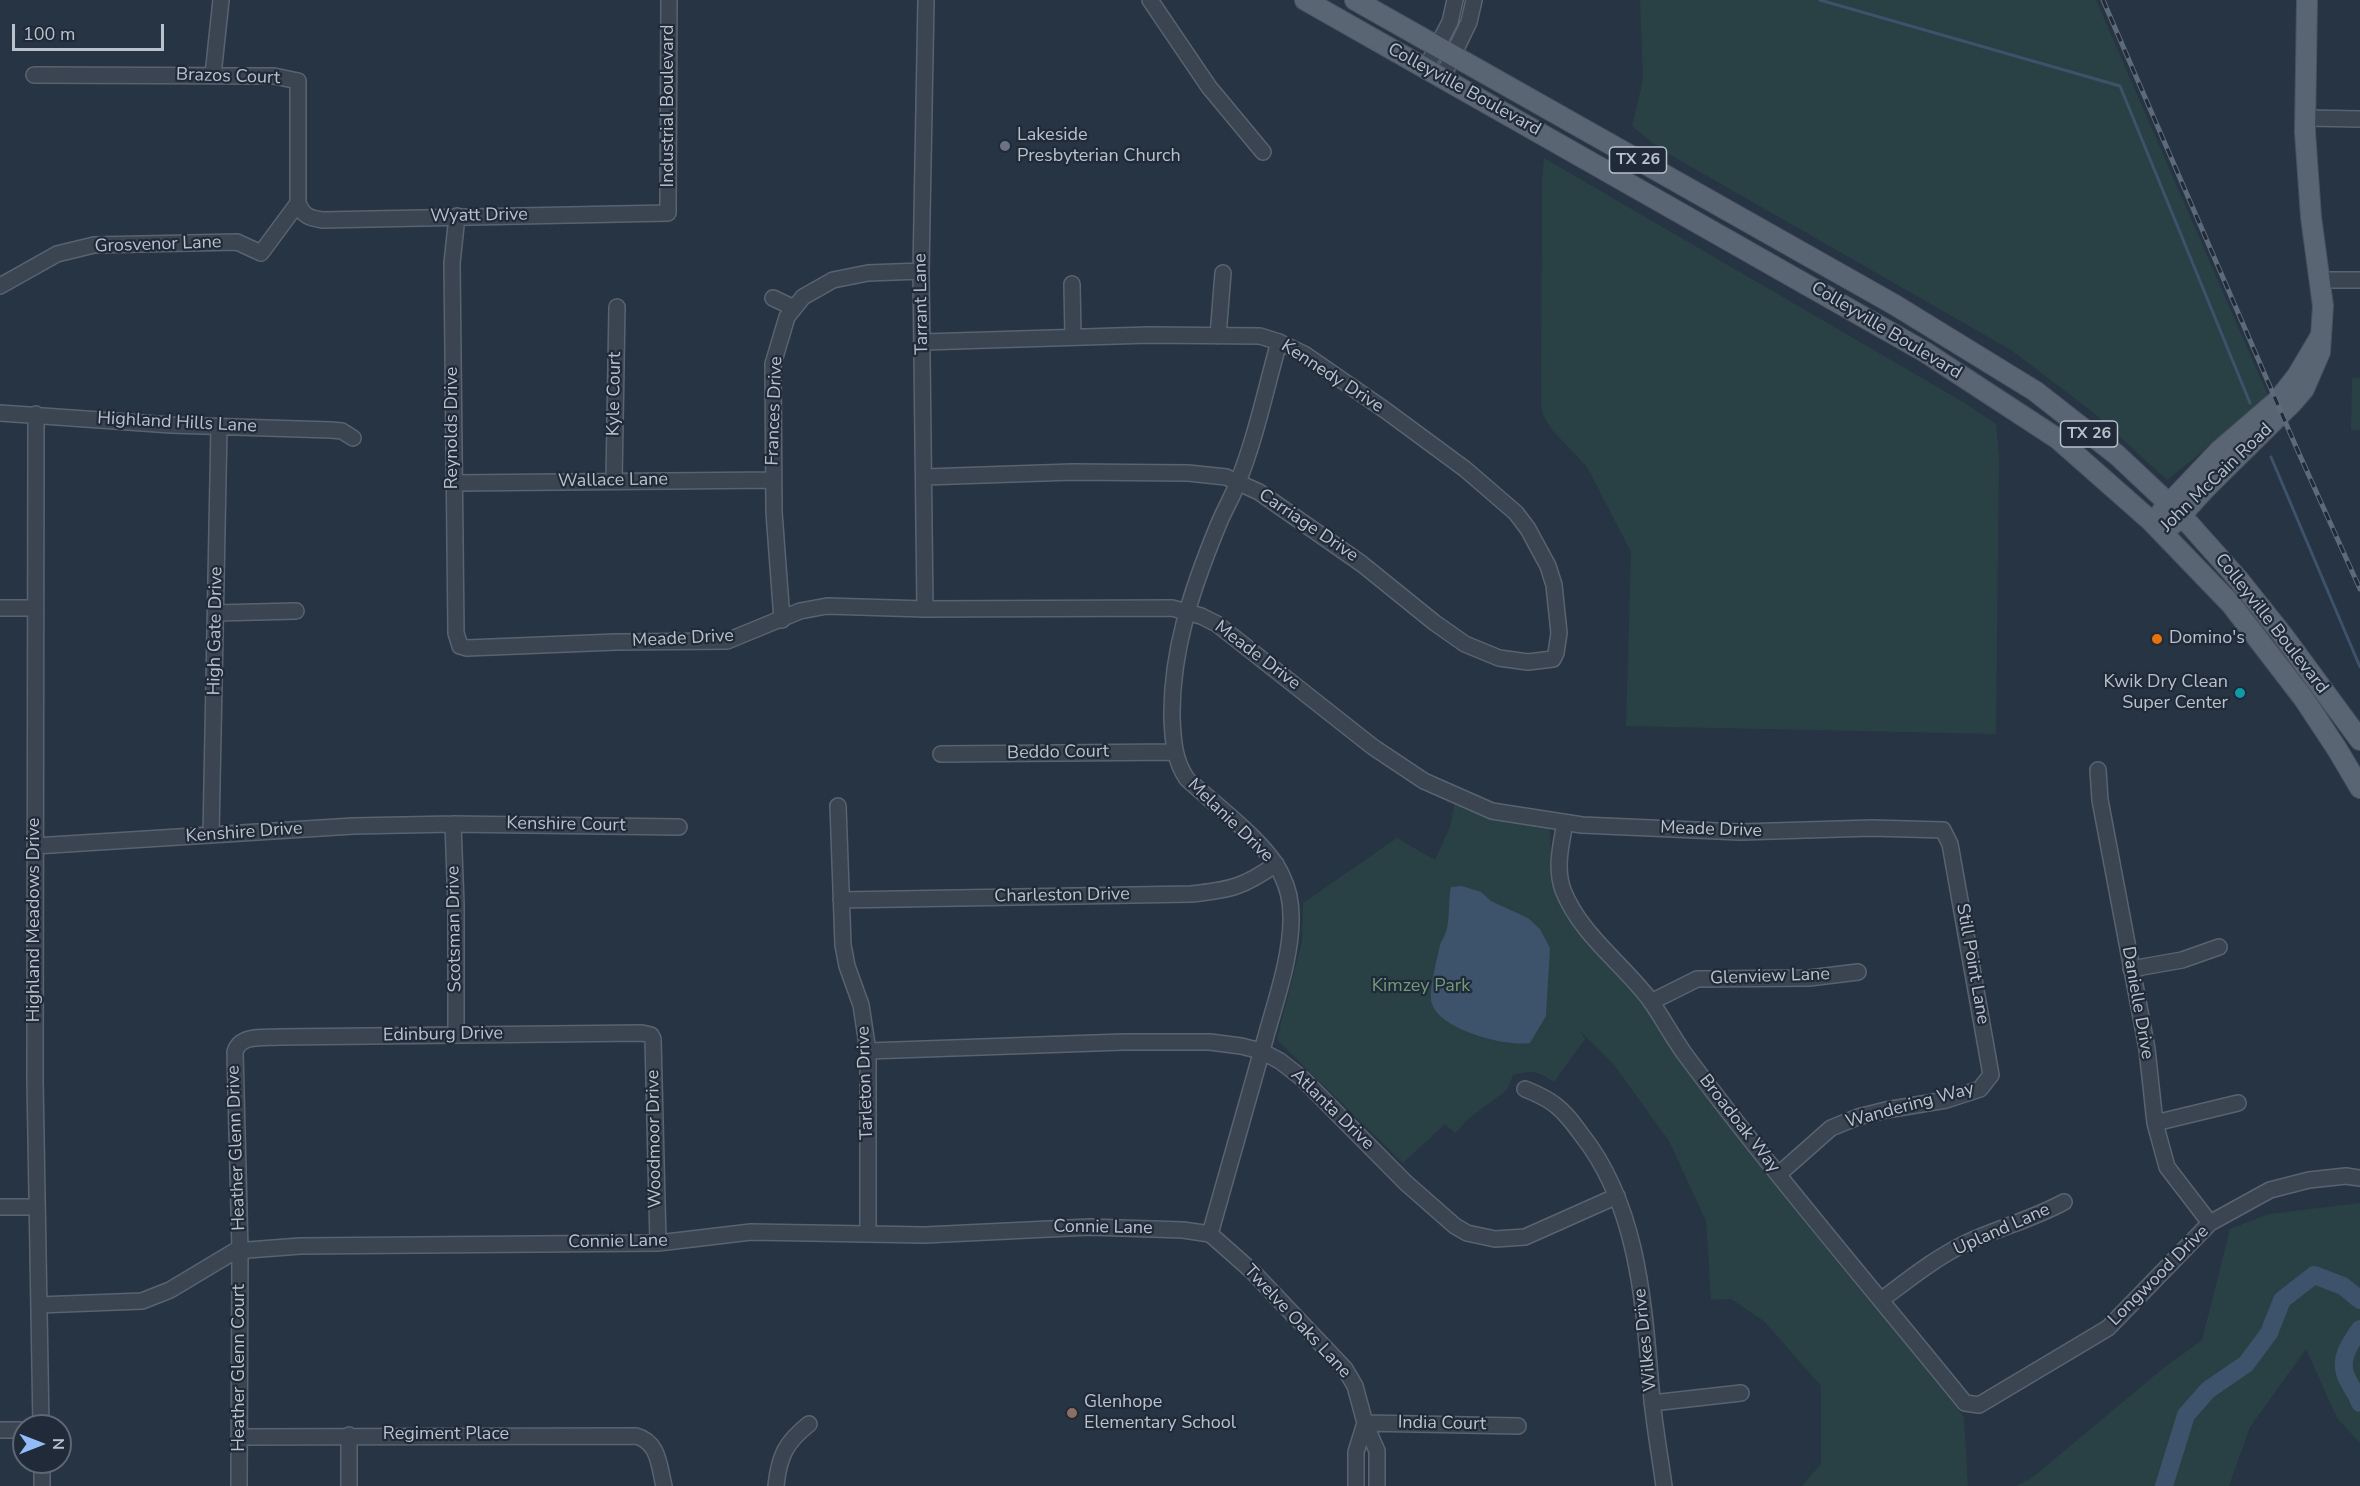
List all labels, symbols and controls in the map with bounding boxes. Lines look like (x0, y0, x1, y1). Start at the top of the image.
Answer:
scale bar (15, 12, 166, 50)
text: 100 m (23, 22, 75, 46)
street label: Industrial Boulevard (658, 25, 680, 187)
street label: Colleyville Boulevard (1384, 39, 1544, 141)
street label: Brazos Court (175, 64, 281, 90)
place label: Lakeside Presbyterian Church (1017, 125, 1181, 168)
marker: Lakeside Presbyterian Church (998, 139, 1012, 153)
road number: TX 26 (1610, 147, 1666, 173)
street label: Wyatt Drive (430, 204, 528, 228)
street label: Grosvenor Lane (94, 232, 222, 258)
street label: Tarrant Lane (910, 253, 934, 355)
street label: Colleyville Boulevard (1807, 278, 1965, 384)
street label: Kennedy Drive (1277, 336, 1387, 418)
street label: Kyle Court (603, 352, 627, 436)
street label: Frances Drive (762, 356, 788, 466)
street label: Reynolds Drive (442, 367, 464, 489)
street label: Highland Hills Lane (97, 408, 257, 438)
street label: John McCain Road (2157, 419, 2277, 537)
road number: TX 26 (2060, 421, 2118, 447)
street label: Wallace Lane (558, 469, 668, 493)
street label: Carriage Drive (1254, 485, 1362, 567)
street label: Colleyville Boulevard (2210, 550, 2332, 698)
street label: High Gate Drive (204, 566, 228, 696)
street label: Meade Drive (1210, 617, 1304, 695)
street label: Meade Drive (632, 626, 734, 652)
place label: Domino's (2169, 628, 2245, 650)
marker: Domino's (2150, 632, 2164, 646)
place label: Kwik Dry Clean Super Center (2103, 672, 2228, 714)
marker: Kwik Dry Clean Super Center (2233, 686, 2247, 700)
street label: Beddo Court (1007, 741, 1109, 765)
street label: Melanie Drive (1183, 775, 1277, 867)
street label: Kenshire Court (506, 813, 626, 837)
street label: Meade Drive (1660, 817, 1762, 843)
street label: Highland Meadows Drive (24, 818, 46, 1022)
street label: Kenshire Drive (185, 818, 303, 848)
street label: Scotsman Drive (443, 866, 467, 992)
street label: Charleston Drive (994, 884, 1130, 908)
street label: Still Point Lane (1951, 902, 1993, 1026)
street label: Danielle Drive (2116, 945, 2158, 1061)
street label: Glenview Lane (1710, 964, 1830, 990)
park label: Kimzey Park (1372, 976, 1470, 998)
street label: Edinburg Drive (383, 1023, 503, 1047)
street label: Tarleton Drive (853, 1026, 879, 1140)
street label: Heather Glenn Drive (223, 1065, 251, 1231)
street label: Atlanta Drive (1286, 1065, 1378, 1155)
street label: Woodmoor Drive (643, 1070, 667, 1208)
street label: Broadoak Way (1694, 1070, 1784, 1178)
street label: Wandering Way (1843, 1078, 1977, 1134)
street label: Upland Lane (1951, 1199, 2053, 1261)
street label: Connie Lane (1053, 1216, 1153, 1240)
street label: Longwood Drive (2104, 1221, 2214, 1331)
street label: Connie Lane (568, 1230, 668, 1254)
street label: Twelve Oaks Lane (1239, 1261, 1355, 1383)
street label: Heather Glenn Court (229, 1284, 251, 1452)
street label: Wilkes Drive (1630, 1287, 1662, 1393)
place label: Glenhope Elementary School (1084, 1392, 1236, 1434)
marker: Glenhope Elementary School (1065, 1406, 1079, 1420)
street label: India Court (1398, 1412, 1486, 1436)
north arrow (12, 1414, 72, 1474)
street label: Regiment Place (383, 1424, 509, 1446)
text: N (47, 1438, 69, 1450)

